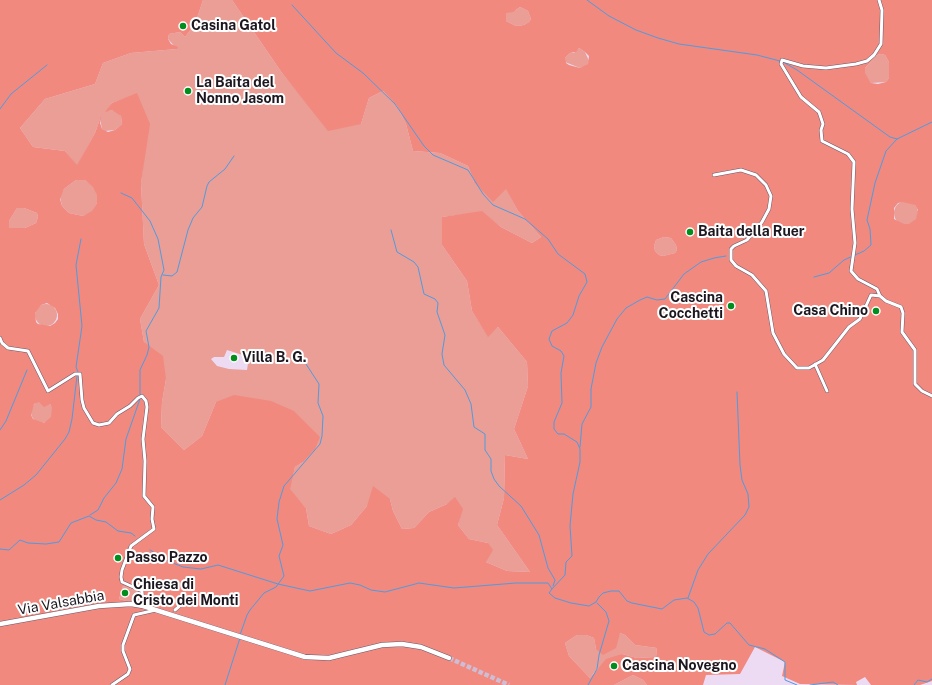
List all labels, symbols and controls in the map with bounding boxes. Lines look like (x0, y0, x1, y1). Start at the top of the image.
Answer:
place label: Casina Gatol (191, 18, 276, 34)
marker: Casina Gatol (178, 21, 188, 31)
place label: La Baita del Nonno Jasom (196, 75, 284, 108)
marker: La Baita del Nonno Jasom (183, 86, 193, 96)
place label: Baita della Ruer (698, 224, 805, 240)
marker: Baita della Ruer (685, 227, 695, 237)
place label: Cascina Cocchetti (659, 290, 723, 322)
marker: Cascina Cocchetti (726, 301, 736, 311)
place label: Casa Chino (793, 303, 868, 319)
marker: Casa Chino (871, 306, 881, 316)
place label: Villa B. G. (242, 350, 307, 366)
marker: Villa B. G. (229, 353, 239, 363)
place label: Passo Pazzo (126, 550, 208, 566)
marker: Passo Pazzo (113, 553, 123, 563)
place label: Chiesa di Cristo dei Monti (133, 577, 239, 610)
street label: Via Valsabbia (17, 587, 105, 619)
marker: Chiesa di Cristo dei Monti (120, 588, 130, 598)
place label: Cascina Novegno (622, 658, 737, 674)
marker: Cascina Novegno (609, 661, 619, 671)

